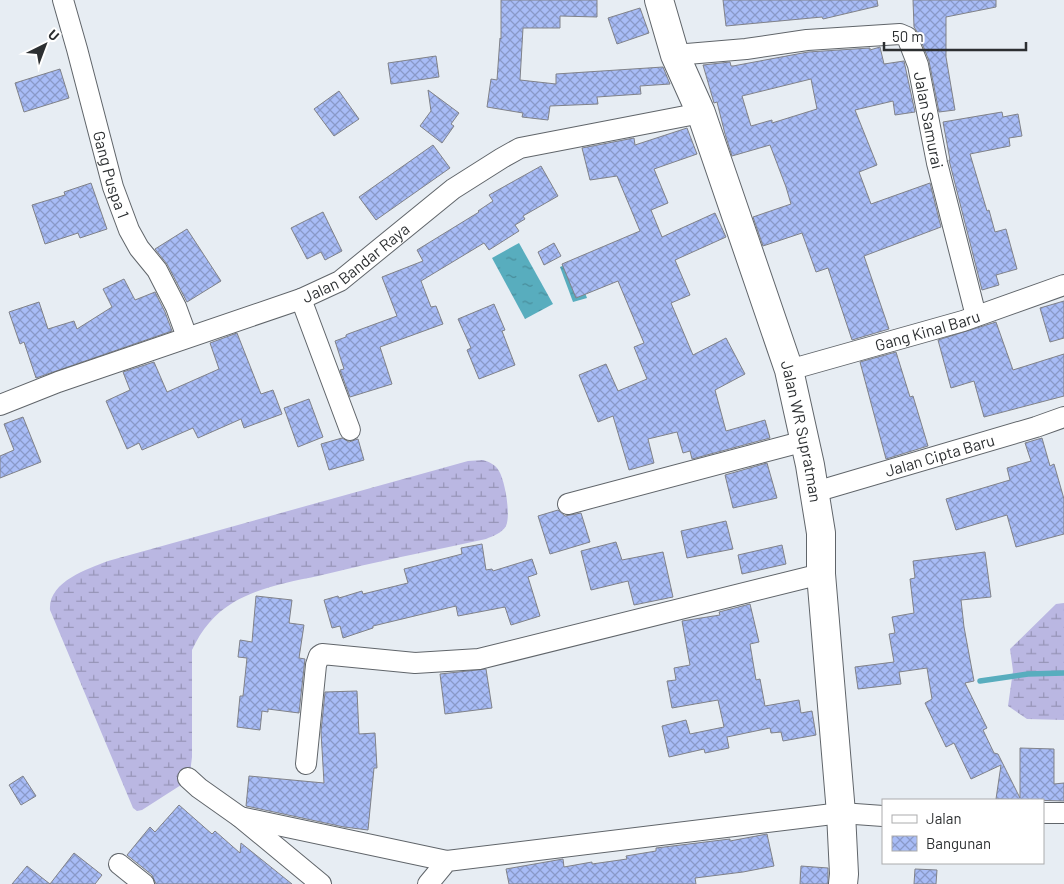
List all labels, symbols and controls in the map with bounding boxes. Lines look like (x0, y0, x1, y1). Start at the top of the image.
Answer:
north arrow (20, 20, 70, 70)
scale bar (884, 20, 1026, 52)
text: U (45, 26, 63, 44)
text: 50 m (892, 27, 924, 45)
street label: Jalan Samurai (910, 70, 948, 171)
street label: Gang Puspa 1 (90, 129, 134, 220)
street label: Jalan Bandar Raya (299, 219, 413, 306)
street label: Gang Kinal Baru (873, 306, 982, 354)
street label: Jalan WR Supratman (777, 357, 826, 504)
street label: Jalan Cipta Baru (882, 430, 997, 480)
legend (882, 799, 1044, 864)
text: Jalan (926, 809, 962, 827)
text: Bangunan (926, 834, 991, 852)

